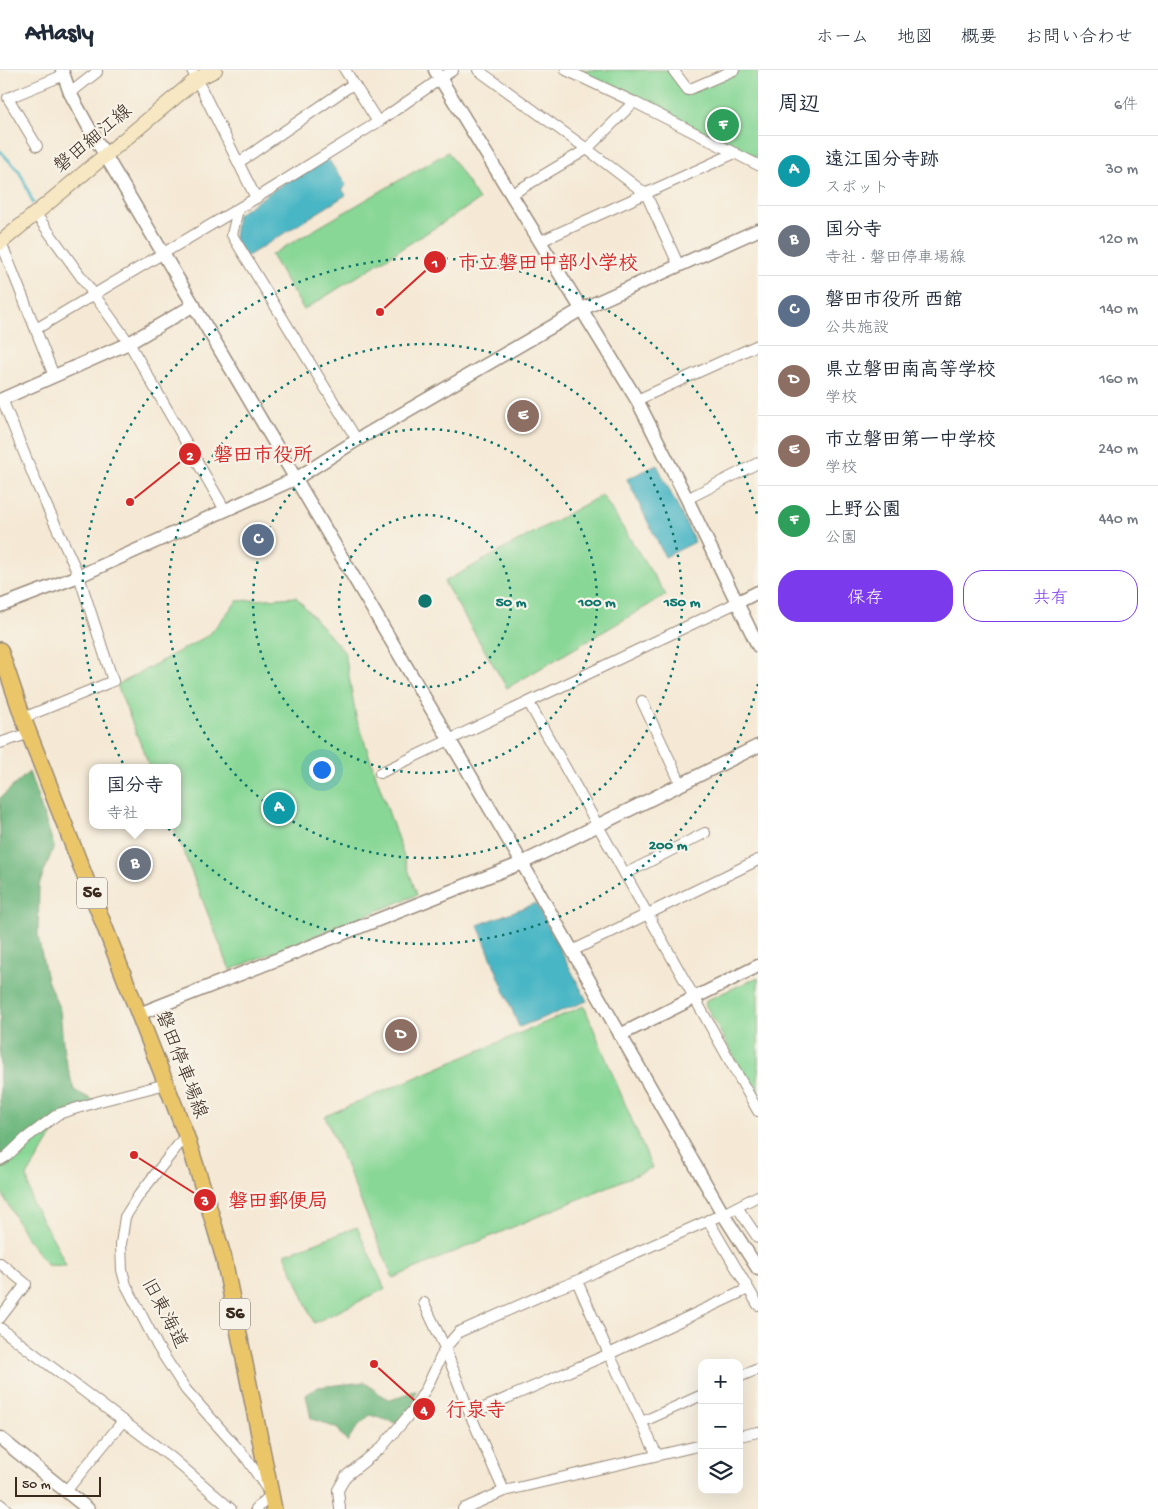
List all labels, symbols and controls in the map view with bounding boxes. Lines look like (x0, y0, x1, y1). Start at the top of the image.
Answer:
text: Atlasly (25, 20, 94, 49)
text: ホーム (816, 28, 869, 49)
text: 地図 (897, 28, 933, 49)
text: 概要 (961, 28, 997, 49)
text: お問い合わせ (1025, 28, 1133, 49)
text: 周辺 (778, 94, 820, 119)
text: 6件 (1114, 97, 1138, 116)
street label: 磐田細江線 (50, 100, 138, 179)
pin: F (707, 106, 739, 144)
text: 遠江国分寺跡 (825, 150, 939, 173)
text: A (789, 161, 799, 180)
text: 30 m (1105, 161, 1138, 180)
text: スポット (825, 180, 889, 199)
text: 国分寺 (825, 220, 882, 243)
text: B (790, 231, 798, 250)
text: 120 m (1099, 231, 1138, 250)
callout: 市立磐田中部小学校 (423, 244, 648, 279)
text: 寺社 · 磐田停車場線 (825, 250, 966, 269)
text: 市立磐田中部小学校 (458, 252, 638, 277)
text: 1 (431, 255, 438, 273)
text: 磐田市役所 西館 (825, 290, 963, 313)
text: C (790, 301, 798, 320)
text: 140 m (1100, 301, 1138, 320)
text: 公共施設 (825, 320, 889, 339)
text: 県立磐田南高等学校 (825, 360, 996, 383)
text: D (789, 371, 799, 390)
text: 160 m (1099, 371, 1138, 390)
text: 学校 (825, 390, 857, 409)
pin: E (507, 397, 539, 435)
text: 市立磐田第一中学校 (825, 430, 996, 453)
callout: 磐田市役所 (178, 437, 323, 472)
text: E (789, 441, 799, 460)
text: 240 m (1098, 441, 1138, 460)
text: 磐田市役所 (213, 444, 313, 469)
text: 2 (186, 448, 194, 466)
text: 学校 (825, 460, 857, 479)
text: 上野公園 (825, 500, 901, 523)
text: F (790, 511, 798, 530)
text: 440 m (1099, 511, 1138, 530)
pin: C (242, 521, 274, 559)
text: 公園 (825, 530, 857, 549)
button: 保存 (778, 570, 953, 622)
button: 共有 (963, 570, 1138, 622)
centre of rings (416, 592, 434, 610)
text: 50 m (496, 594, 527, 612)
text: 100 m (577, 594, 616, 612)
text: 150 m (663, 594, 701, 612)
your location (309, 757, 335, 783)
popup (89, 764, 181, 829)
text: 国分寺 (106, 776, 164, 799)
pin: A (263, 789, 295, 827)
text: 寺社 (106, 806, 139, 825)
text: 200 m (649, 837, 688, 855)
pin: B (119, 845, 151, 883)
road number: 56 (77, 878, 107, 908)
street label: 磐田停車場線 (149, 1007, 212, 1122)
pin: D (385, 1016, 417, 1054)
callout: 磐田郵便局 (193, 1183, 338, 1218)
text: 磐田郵便局 (228, 1190, 328, 1215)
text: 3 (200, 1193, 209, 1211)
street label: 旧東海道 (135, 1275, 192, 1353)
road number: 56 (220, 1298, 250, 1330)
map controls (698, 1359, 743, 1494)
button: + (698, 1359, 743, 1404)
callout: 行泉寺 (411, 1391, 516, 1426)
text: 行泉寺 (446, 1399, 506, 1424)
text: 4 (419, 1402, 428, 1420)
button: − (698, 1404, 743, 1449)
button: layers (698, 1449, 743, 1494)
scale bar (15, 1474, 101, 1497)
text: 50 m (22, 1477, 51, 1494)

